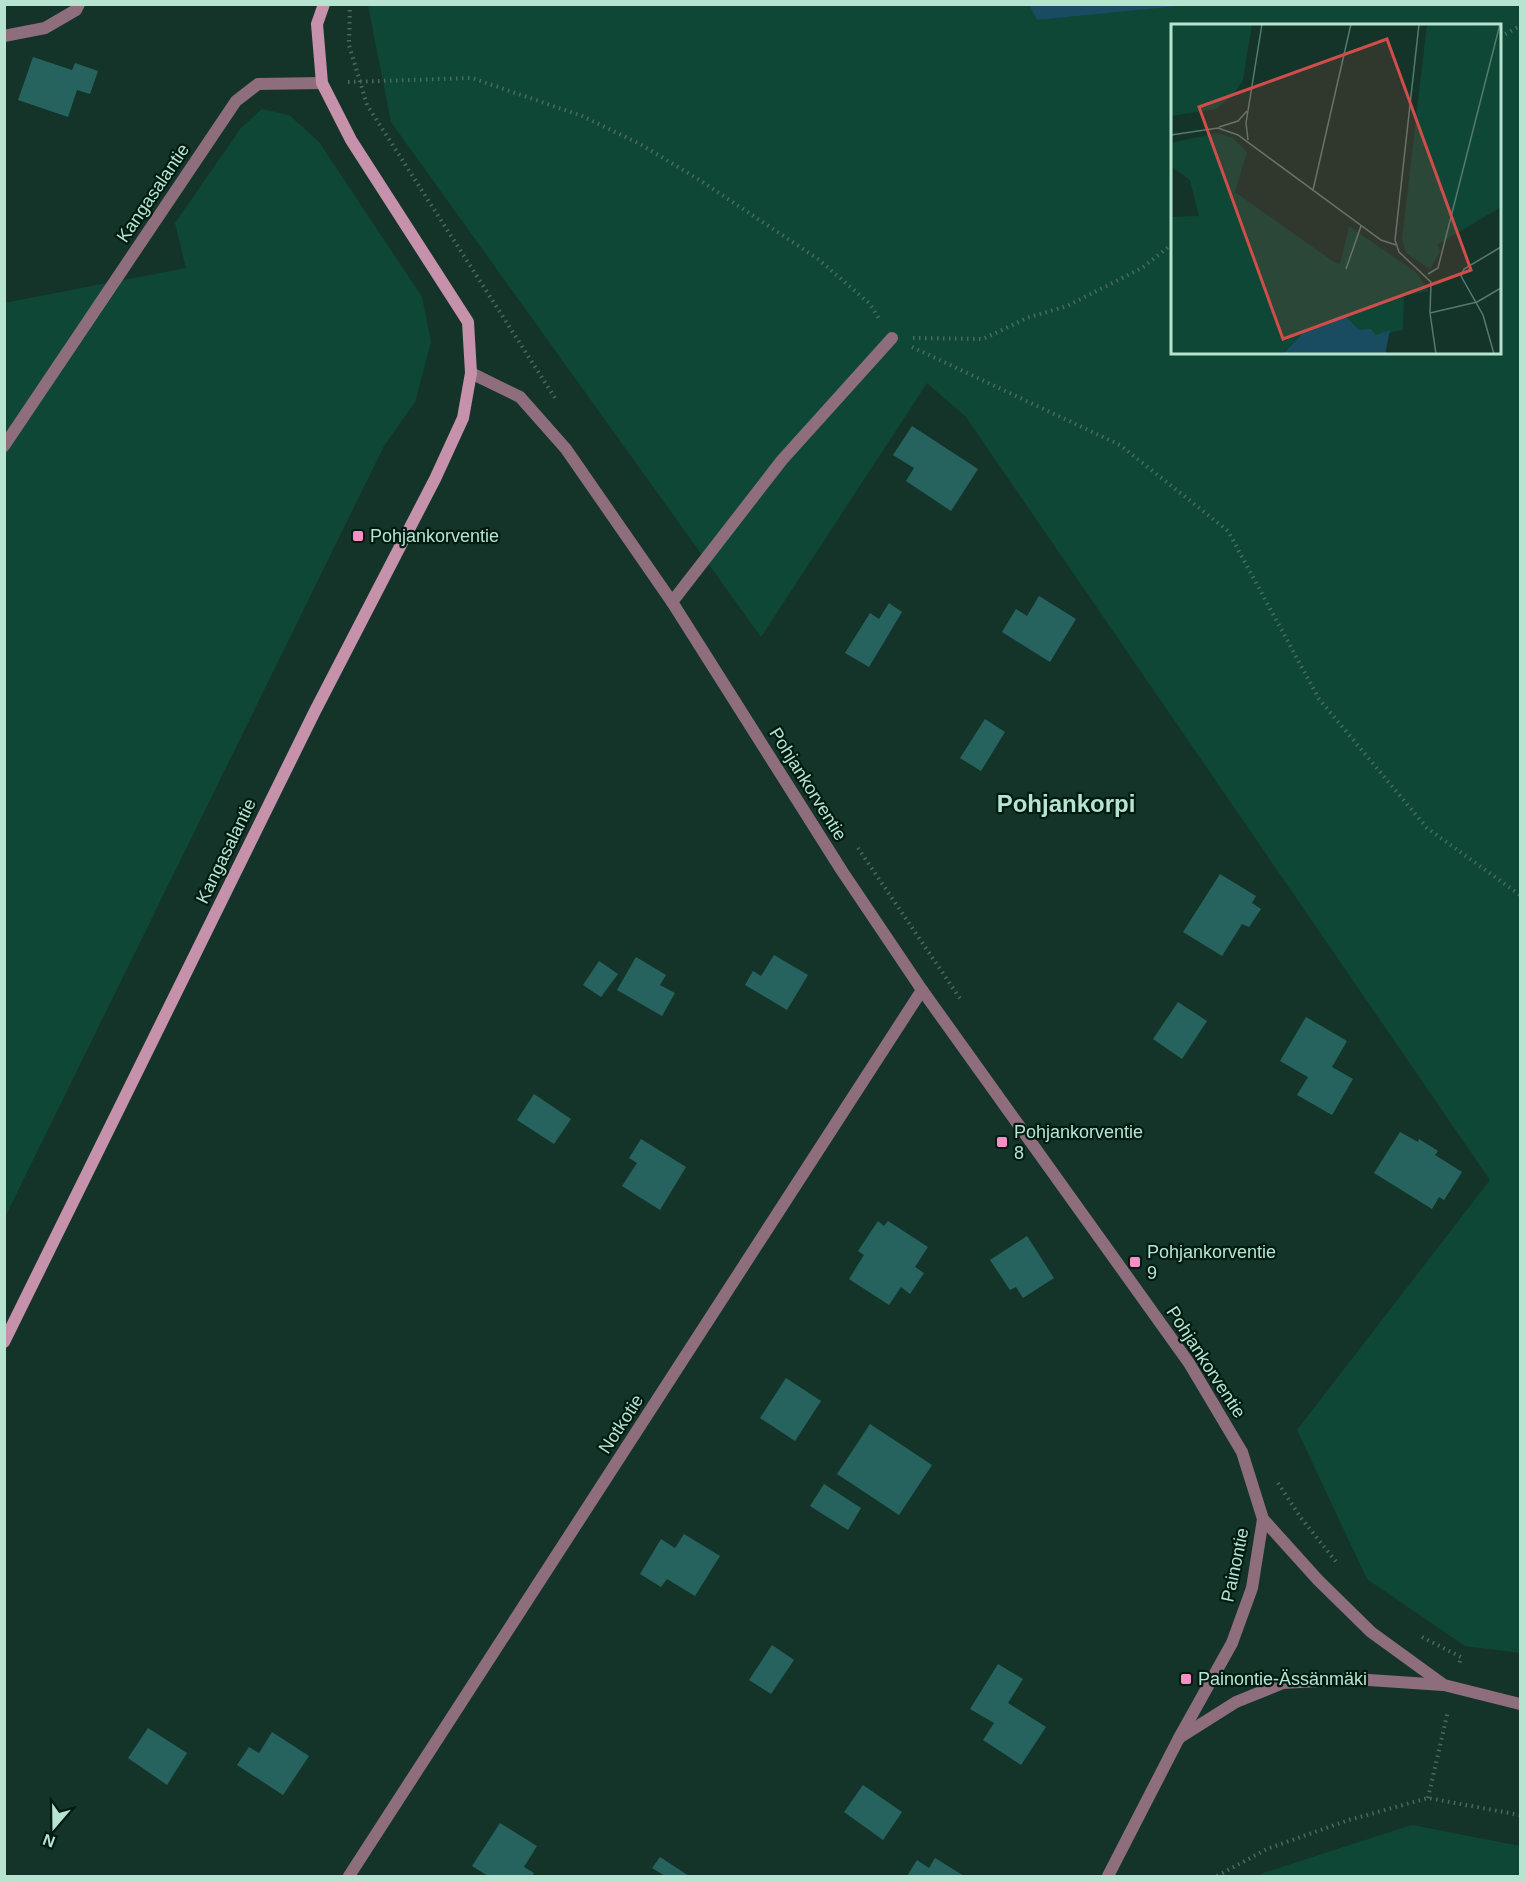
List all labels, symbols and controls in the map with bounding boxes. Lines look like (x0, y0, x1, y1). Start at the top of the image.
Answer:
inset map (1171, 24, 1501, 354)
street label: Kangasalantie (113, 140, 193, 246)
place label: Pohjankorventie (370, 526, 499, 546)
marker: Pohjankorventie (351, 529, 365, 543)
street label: Pohjankorventie (765, 724, 851, 844)
district label: Pohjankorpi (997, 790, 1135, 817)
street label: Kangasalantie (192, 795, 260, 907)
place label: Pohjankorventie 8 (1014, 1122, 1143, 1163)
marker: Pohjankorventie 8 (995, 1135, 1009, 1149)
place label: Pohjankorventie 9 (1147, 1242, 1276, 1283)
marker: Pohjankorventie 9 (1128, 1255, 1142, 1269)
street label: Pohjankorventie (1162, 1302, 1250, 1422)
street label: Notkotie (595, 1391, 647, 1457)
street label: Painontie (1217, 1526, 1253, 1604)
place label: Painontie-Ässänmäki (1198, 1669, 1367, 1689)
marker: Painontie-Ässänmäki (1179, 1672, 1193, 1686)
north arrow (24, 1797, 84, 1857)
text: N (41, 1831, 57, 1851)

